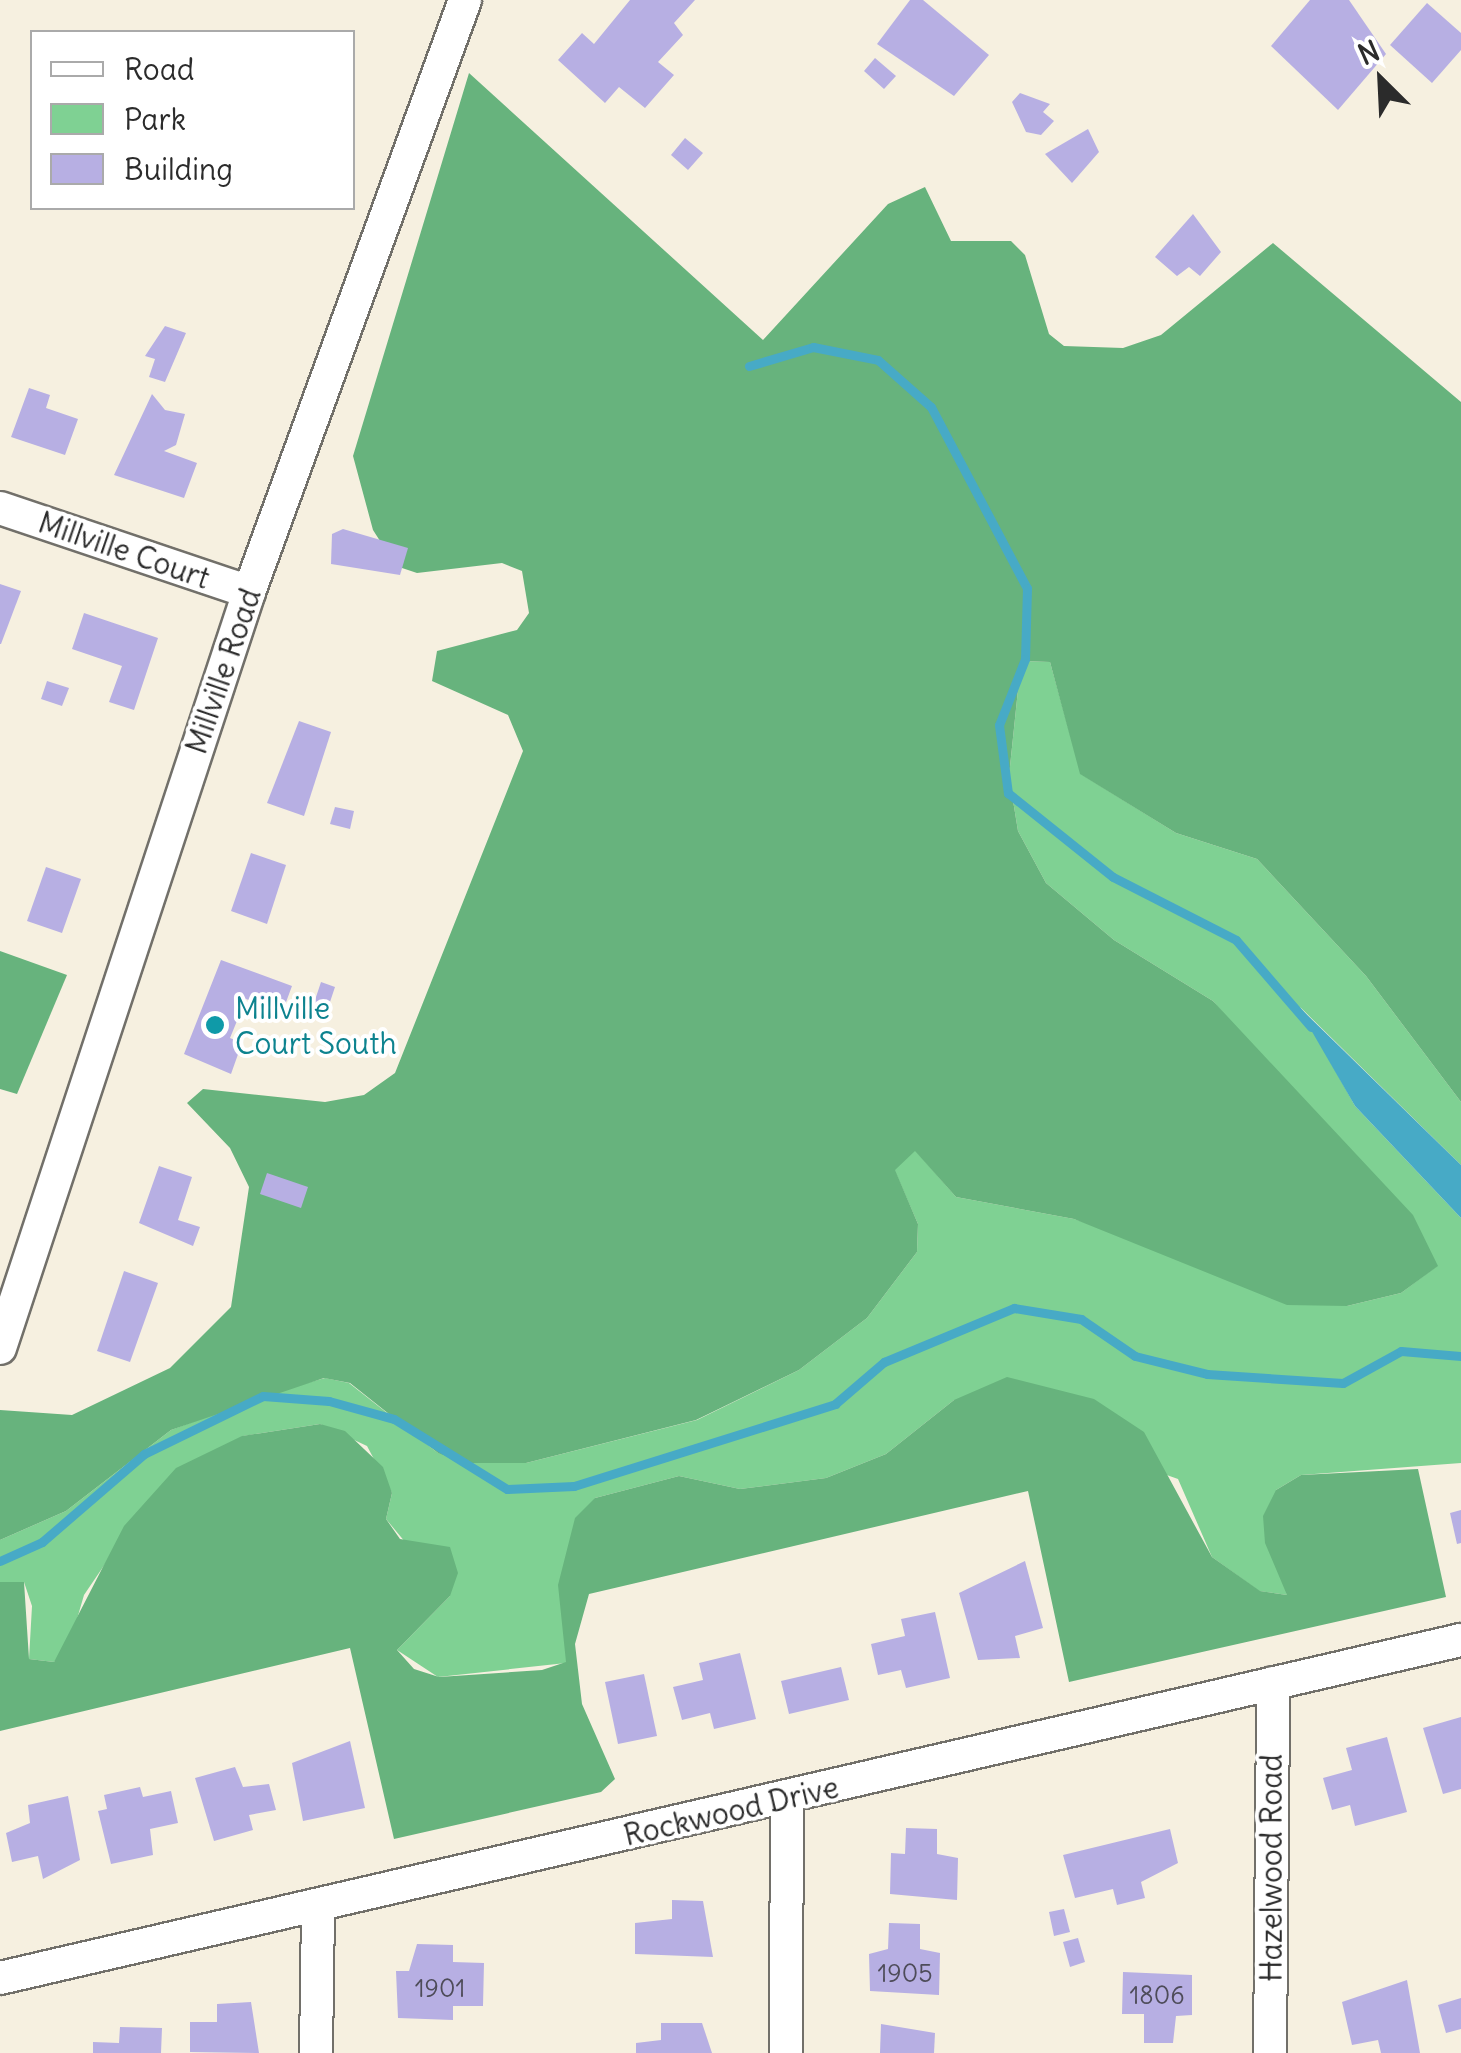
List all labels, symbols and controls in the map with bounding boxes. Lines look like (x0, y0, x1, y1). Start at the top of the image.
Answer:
legend (30, 30, 355, 210)
north arrow (1331, 30, 1431, 130)
text: N (1353, 32, 1385, 73)
text: Road (124, 50, 194, 88)
text: Park (124, 100, 186, 138)
text: Building (124, 150, 233, 188)
street label: Millville Court (34, 504, 214, 596)
street label: Millville Road (178, 583, 268, 759)
place label: Millville Court South (235, 990, 397, 1060)
marker: Millville Court South (204, 1014, 226, 1036)
street label: Hazelwood Road (1253, 1754, 1289, 1982)
street label: Rockwood Drive (620, 1769, 842, 1853)
house number: 1905 (877, 1958, 933, 1988)
house number: 1901 (415, 1973, 465, 2003)
house number: 1806 (1129, 1980, 1185, 2010)

